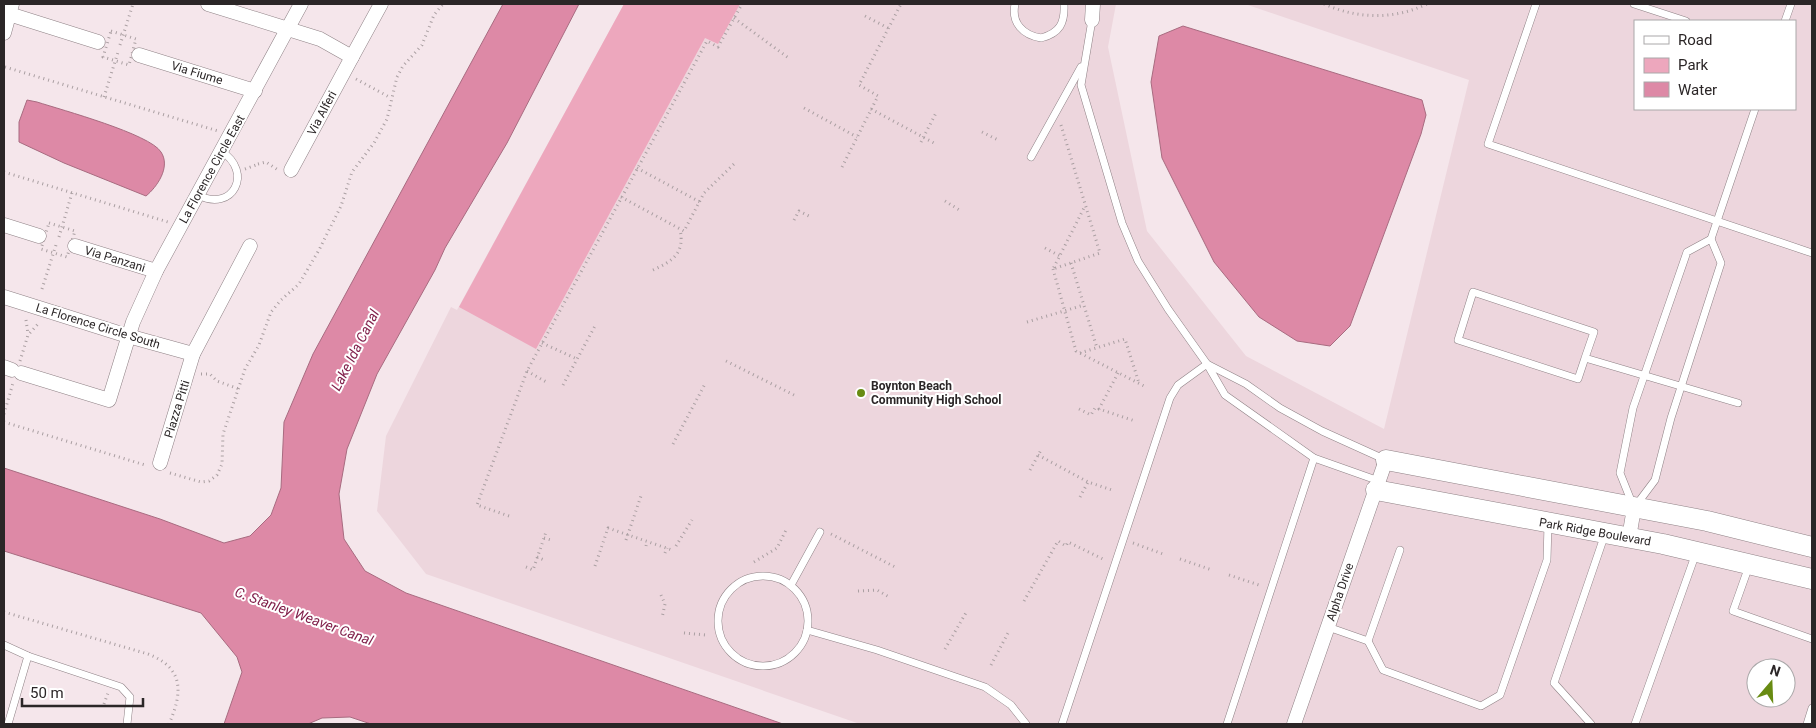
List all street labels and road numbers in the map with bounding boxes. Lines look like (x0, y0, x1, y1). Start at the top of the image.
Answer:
street label: Via Fiume (170, 59, 224, 87)
street label: Via Alferi (305, 88, 340, 138)
street label: La Florence Circle East (176, 112, 248, 226)
street label: Via Panzani (83, 243, 147, 275)
street label: La Florence Circle South (34, 300, 162, 352)
street label: Piazza Pitti (162, 378, 192, 440)
street label: Park Ridge Boulevard (1538, 515, 1652, 549)
street label: Alpha Drive (1324, 561, 1356, 623)

